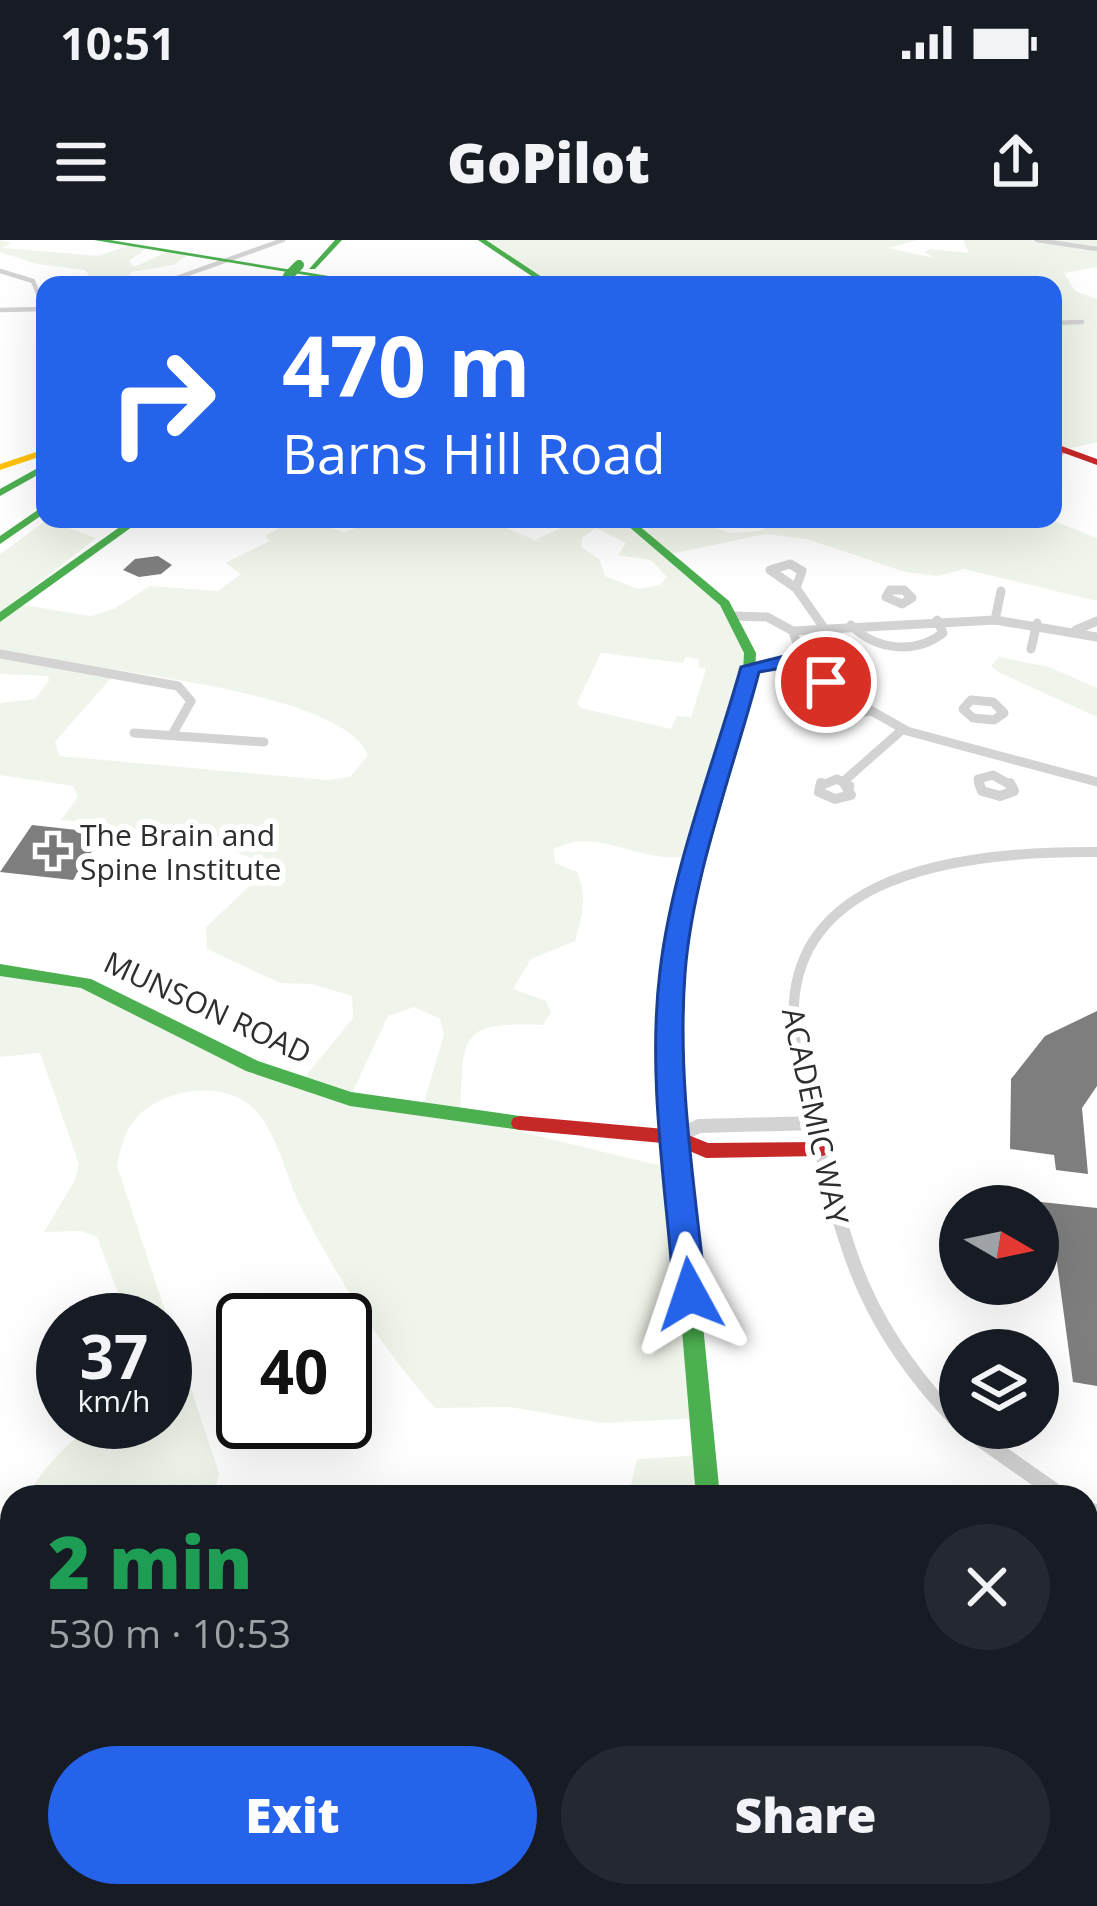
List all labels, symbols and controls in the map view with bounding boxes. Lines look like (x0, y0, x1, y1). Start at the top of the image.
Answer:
text: 10:51 (60, 12, 176, 73)
text: GoPilot (447, 125, 650, 199)
icon: menu (48, 129, 114, 195)
icon: share (983, 129, 1049, 195)
text: 470 m (282, 307, 530, 422)
icon: right (84, 324, 240, 480)
text: Barns Hill Road (282, 416, 665, 490)
pin (775, 631, 877, 733)
icon: arrive (793, 649, 859, 715)
place label: The Brain and Spine Institute (80, 814, 281, 889)
marker: The Brain and Spine Institute (37, 835, 69, 867)
street label: MUNSON ROAD (98, 941, 318, 1073)
street label: ACADEMIC WAY (773, 1004, 859, 1228)
north arrow (939, 1185, 1059, 1305)
map controls (939, 1185, 1059, 1449)
position arrow (627, 1231, 753, 1357)
speed limit sign: 40 (216, 1293, 372, 1449)
text: 37 (80, 1315, 148, 1397)
button: layers (939, 1329, 1059, 1449)
text: km/h (78, 1380, 150, 1421)
text: 2 min (48, 1512, 253, 1610)
button: close (924, 1524, 1050, 1650)
text: 530 m · 10:53 (48, 1606, 291, 1659)
button: Exit (48, 1746, 537, 1884)
button: Share (561, 1746, 1050, 1884)

